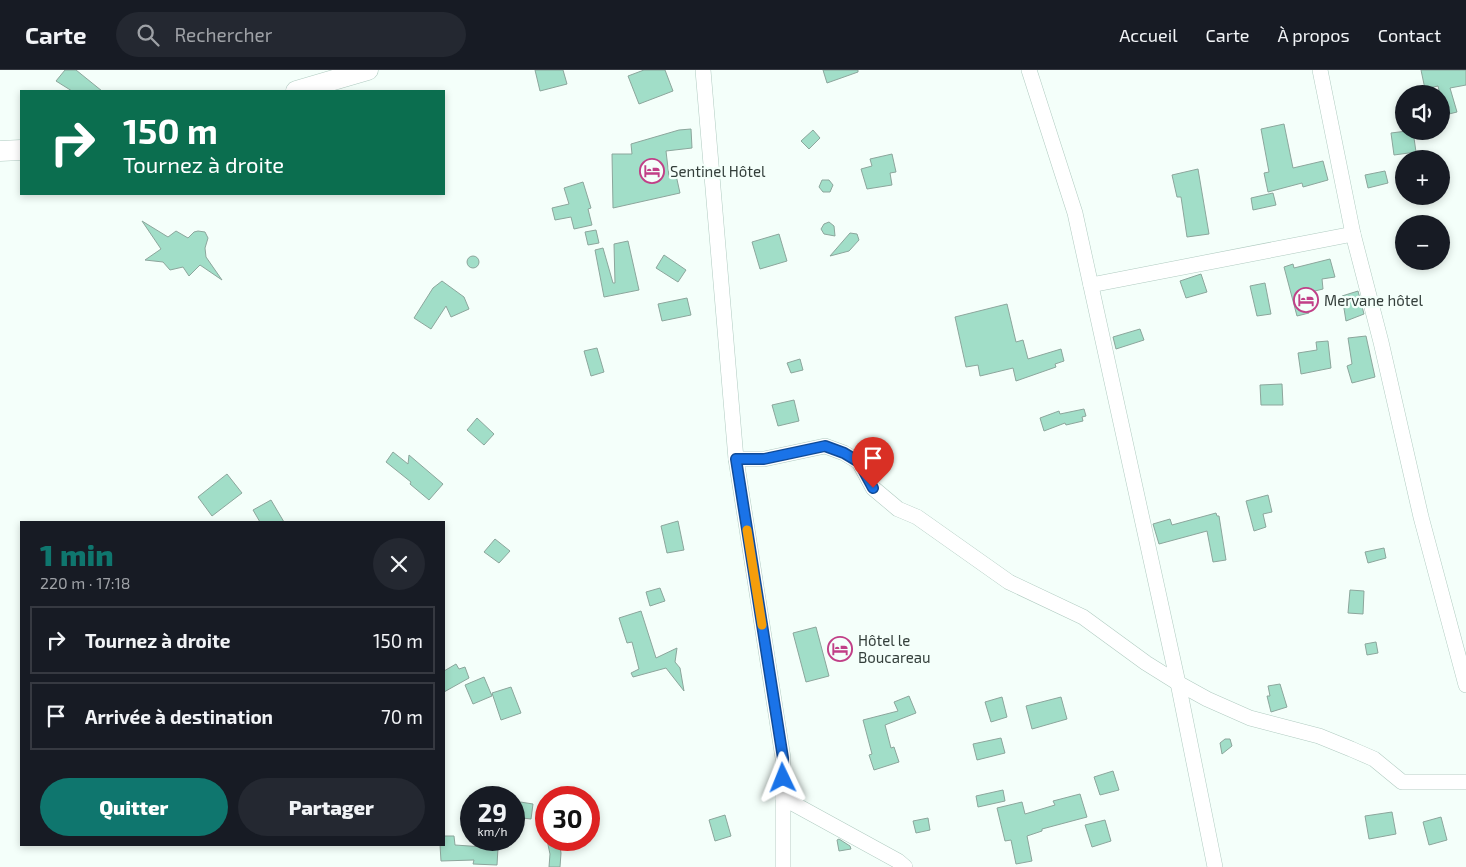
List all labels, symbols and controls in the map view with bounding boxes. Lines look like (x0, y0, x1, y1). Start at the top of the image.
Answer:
search box (116, 12, 466, 57)
text: Carte (25, 20, 86, 49)
icon: search (134, 21, 162, 49)
text: Rechercher (174, 23, 272, 46)
text: Accueil (1119, 24, 1178, 46)
text: Carte (1206, 24, 1249, 46)
text: À propos (1277, 24, 1350, 46)
text: Contact (1378, 24, 1441, 46)
map controls (1395, 85, 1450, 270)
button: sound (1395, 85, 1450, 140)
text: 150 m (123, 109, 218, 151)
icon: right (40, 110, 105, 175)
button: + (1395, 150, 1450, 205)
text: Tournez à droite (123, 151, 284, 177)
hotel icon: Sentinel Hôtel (639, 158, 665, 184)
place label: Sentinel Hôtel (670, 162, 766, 180)
button: − (1395, 215, 1450, 270)
hotel icon: Mervane hôtel (1293, 287, 1319, 313)
place label: Mervane hôtel (1324, 291, 1423, 309)
pin (852, 437, 894, 488)
icon: arrive (859, 444, 887, 472)
text: 1 min (40, 536, 114, 572)
button: close (373, 538, 425, 590)
text: 220 m · 17:18 (40, 573, 131, 592)
icon: right (42, 626, 70, 654)
text: Tournez à droite (85, 629, 231, 652)
text: 150 m (373, 629, 423, 652)
place label: Hôtel le Boucareau (858, 631, 931, 666)
hotel icon: Hôtel le Boucareau (827, 636, 853, 662)
icon: arrive (42, 702, 70, 730)
text: Arrivée à destination (85, 705, 273, 728)
text: 70 m (381, 705, 423, 728)
position arrow (756, 751, 808, 803)
button: Quitter (40, 778, 228, 836)
button: Partager (238, 778, 425, 836)
speed limit sign: 30 (535, 786, 600, 851)
text: 29 (478, 797, 507, 827)
text: km/h (478, 824, 507, 838)

